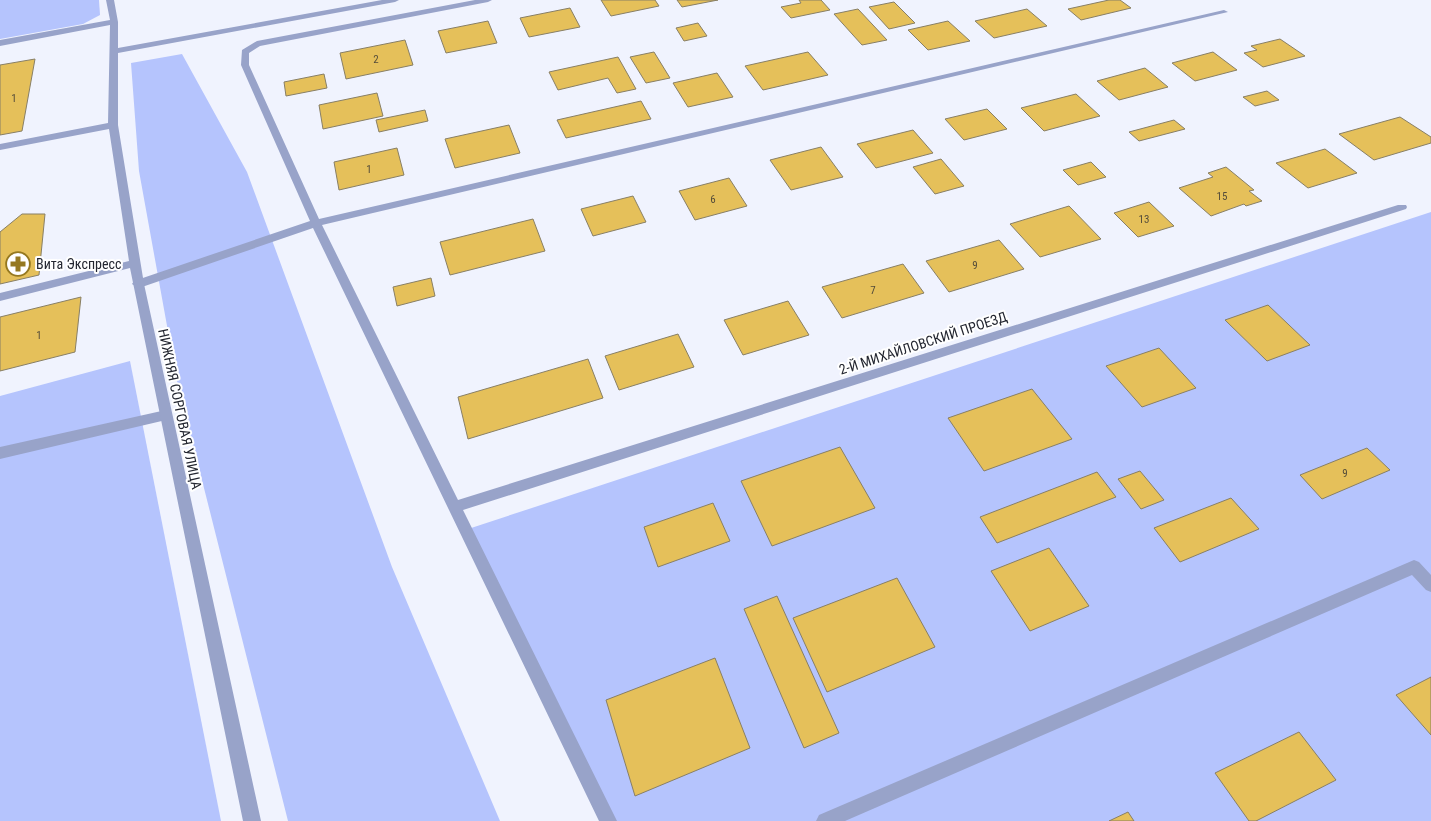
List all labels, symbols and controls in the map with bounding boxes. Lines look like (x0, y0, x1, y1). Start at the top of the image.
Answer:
house number: 2 (373, 53, 379, 66)
house number: 1 (11, 92, 17, 105)
house number: 1 (366, 163, 372, 176)
house number: 15 (1217, 190, 1227, 203)
house number: 6 (710, 193, 716, 206)
house number: 13 (1139, 213, 1149, 226)
pharmacy icon: Вита Экспресс (5, 251, 31, 277)
place label: Вита Экспресс (36, 256, 121, 272)
house number: 9 (972, 259, 978, 272)
house number: 7 (870, 284, 876, 297)
street label: 2-Й МИХАЙЛОВСКИЙ ПРОЕЗД (837, 308, 1009, 378)
street label: НИЖНЯЯ СОРГОВАЯ УЛИЦА (155, 327, 205, 491)
house number: 1 (36, 329, 42, 342)
house number: 9 (1342, 467, 1348, 480)

